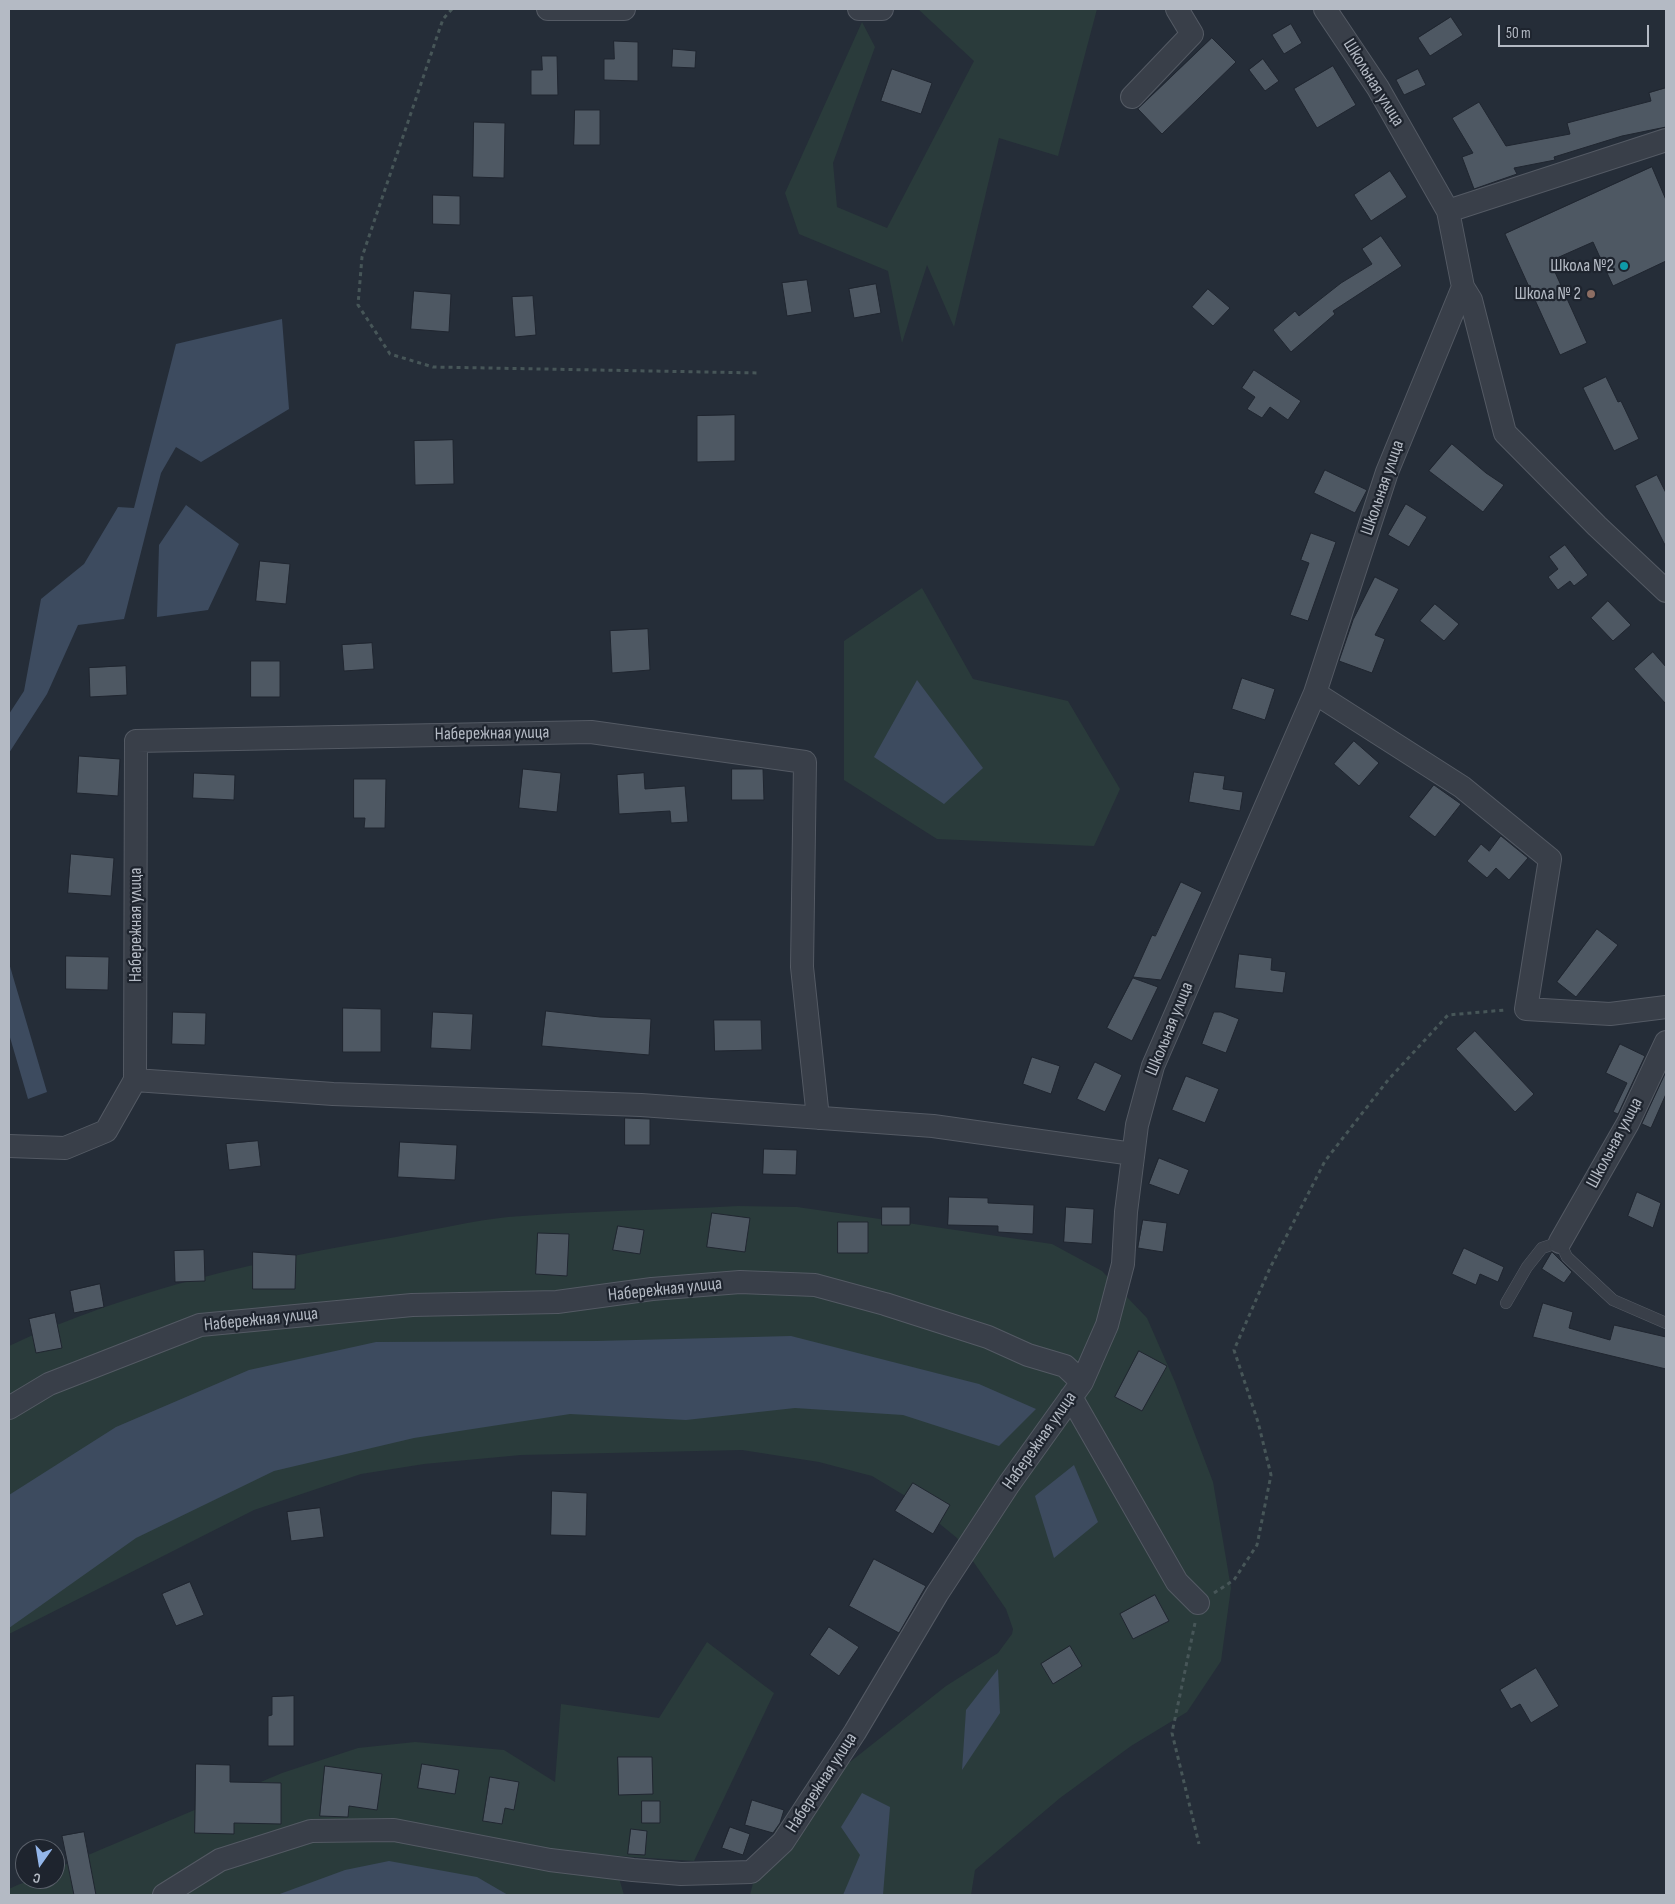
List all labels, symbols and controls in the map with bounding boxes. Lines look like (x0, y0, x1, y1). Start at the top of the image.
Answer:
scale bar (1500, 15, 1651, 47)
text: 50 m (1506, 24, 1531, 43)
street label: Школьная улица (1338, 35, 1408, 131)
place label: Школа №2 (1550, 255, 1614, 277)
marker: Школа №2 (1618, 260, 1630, 272)
place label: Школа № 2 (1514, 283, 1581, 305)
marker: Школа № 2 (1585, 288, 1597, 300)
street label: Школьная улица (1357, 438, 1409, 538)
street label: Набережная улица (434, 722, 550, 746)
street label: Набережная улица (125, 868, 147, 982)
street label: Школьная улица (1141, 979, 1199, 1079)
street label: Школьная улица (1582, 1094, 1648, 1192)
street label: Набережная улица (607, 1273, 723, 1307)
street label: Набережная улица (203, 1303, 319, 1337)
street label: Набережная улица (998, 1388, 1082, 1494)
street label: Набережная улица (782, 1729, 862, 1837)
north arrow (15, 1839, 65, 1889)
text: С (31, 1869, 42, 1887)

